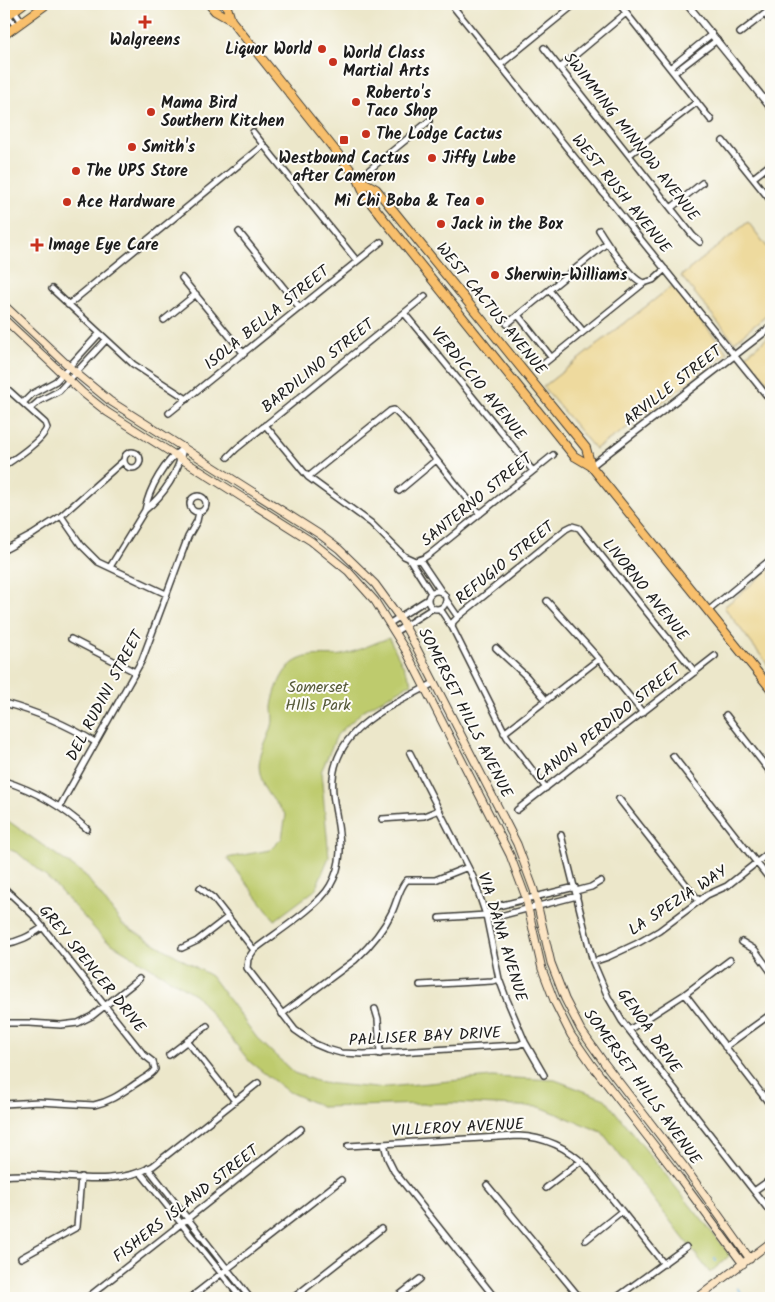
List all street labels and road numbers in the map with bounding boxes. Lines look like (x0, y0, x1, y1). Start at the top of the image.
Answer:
street label: SWIMMING MINNOW AVENUE (557, 47, 705, 227)
street label: WEST RUSH AVENUE (565, 129, 677, 260)
street label: WEST CACTUS AVENUE (429, 237, 553, 381)
street label: ISOLA BELLA STREET (199, 259, 336, 376)
street label: BARDILINO STREET (256, 312, 381, 419)
street label: VERDICCIO AVENUE (424, 322, 532, 447)
street label: ARVILLE STREET (618, 338, 729, 433)
street label: SANTERNO STREET (416, 446, 539, 553)
street label: REFUGIO STREET (450, 514, 561, 611)
street label: LIVORNO AVENUE (596, 533, 695, 647)
street label: SOMERSET HILLS AVENUE (411, 624, 519, 803)
street label: DEL RUDINI STREET (60, 625, 151, 766)
street label: CANON PERDIDO STREET (529, 657, 688, 788)
street label: LA SPEZIA WAY (623, 859, 733, 942)
street label: VIA DANA AVENUE (470, 869, 534, 1005)
street label: GREY SPENCER DRIVE (32, 899, 152, 1039)
street label: GENOA DRIVE (611, 984, 688, 1079)
street label: SOMERSET HILLS AVENUE (577, 1004, 708, 1171)
street label: PALLISER BAY DRIVE (348, 1020, 502, 1053)
street label: VILLEROY AVENUE (391, 1112, 525, 1144)
street label: FISHERS ISLAND STREET (108, 1138, 265, 1269)

